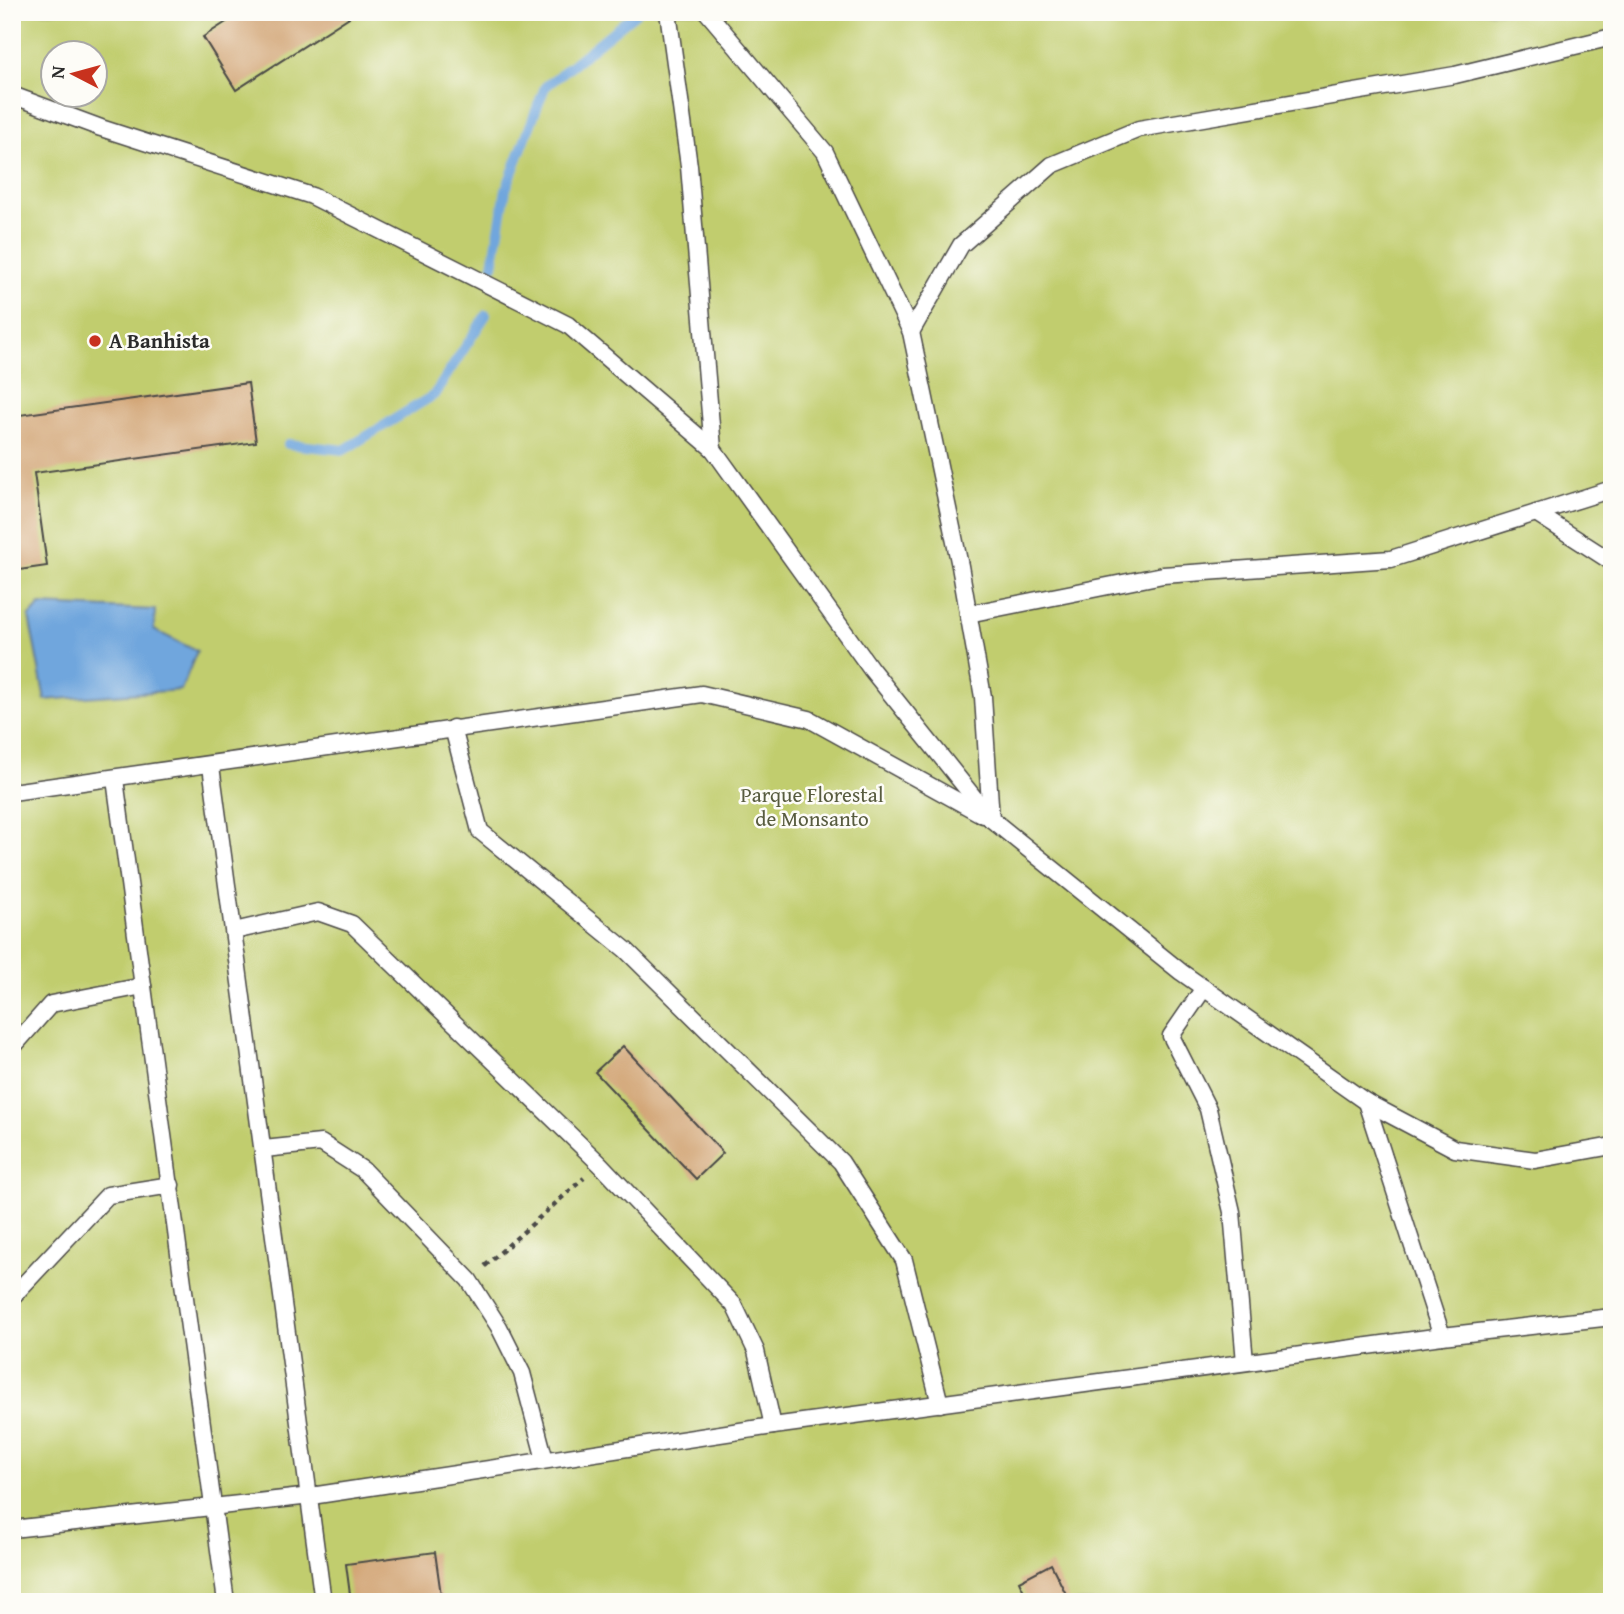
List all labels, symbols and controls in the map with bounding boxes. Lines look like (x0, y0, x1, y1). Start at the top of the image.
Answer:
north arrow (38, 38, 108, 108)
text: N (43, 64, 72, 80)
place label: A Banhista (109, 325, 210, 356)
marker: A Banhista (87, 333, 103, 349)
park label: Parque Florestal de Monsanto (740, 779, 884, 834)

